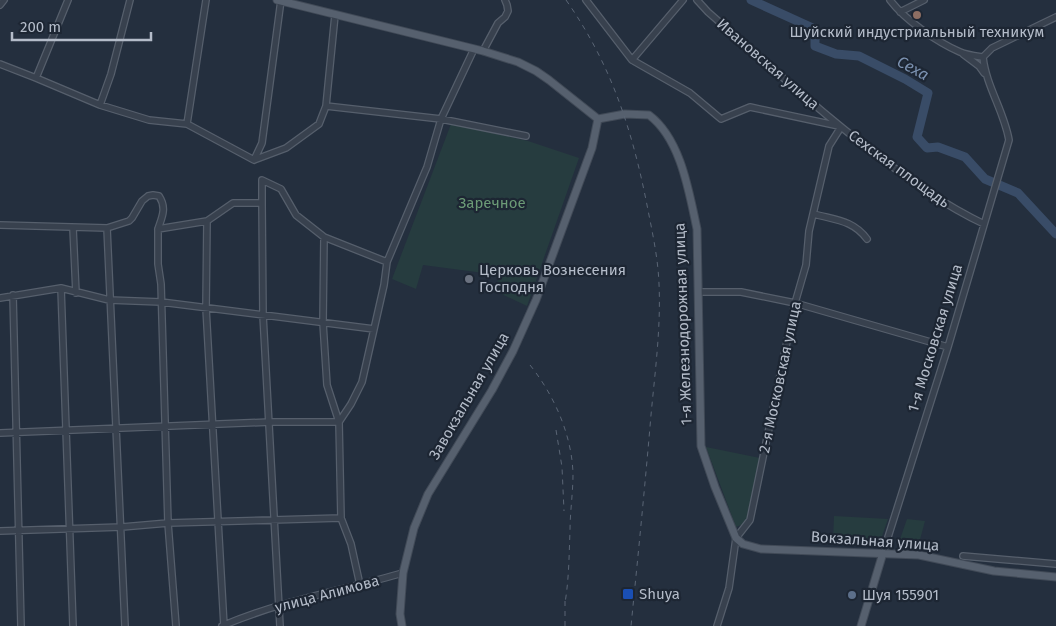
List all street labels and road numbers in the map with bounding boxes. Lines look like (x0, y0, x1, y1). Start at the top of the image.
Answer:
street label: Ивановская улица (713, 15, 823, 113)
street label: Сехская площадь (845, 126, 953, 212)
street label: 1-я Железнодорожная улица (670, 222, 696, 426)
street label: 1-я Московская улица (904, 262, 966, 414)
street label: 2-я Московская улица (755, 299, 805, 455)
street label: Завокзальная улица (425, 329, 513, 463)
street label: Вокзальная улица (810, 528, 940, 554)
street label: улица Алимова (273, 571, 381, 617)

